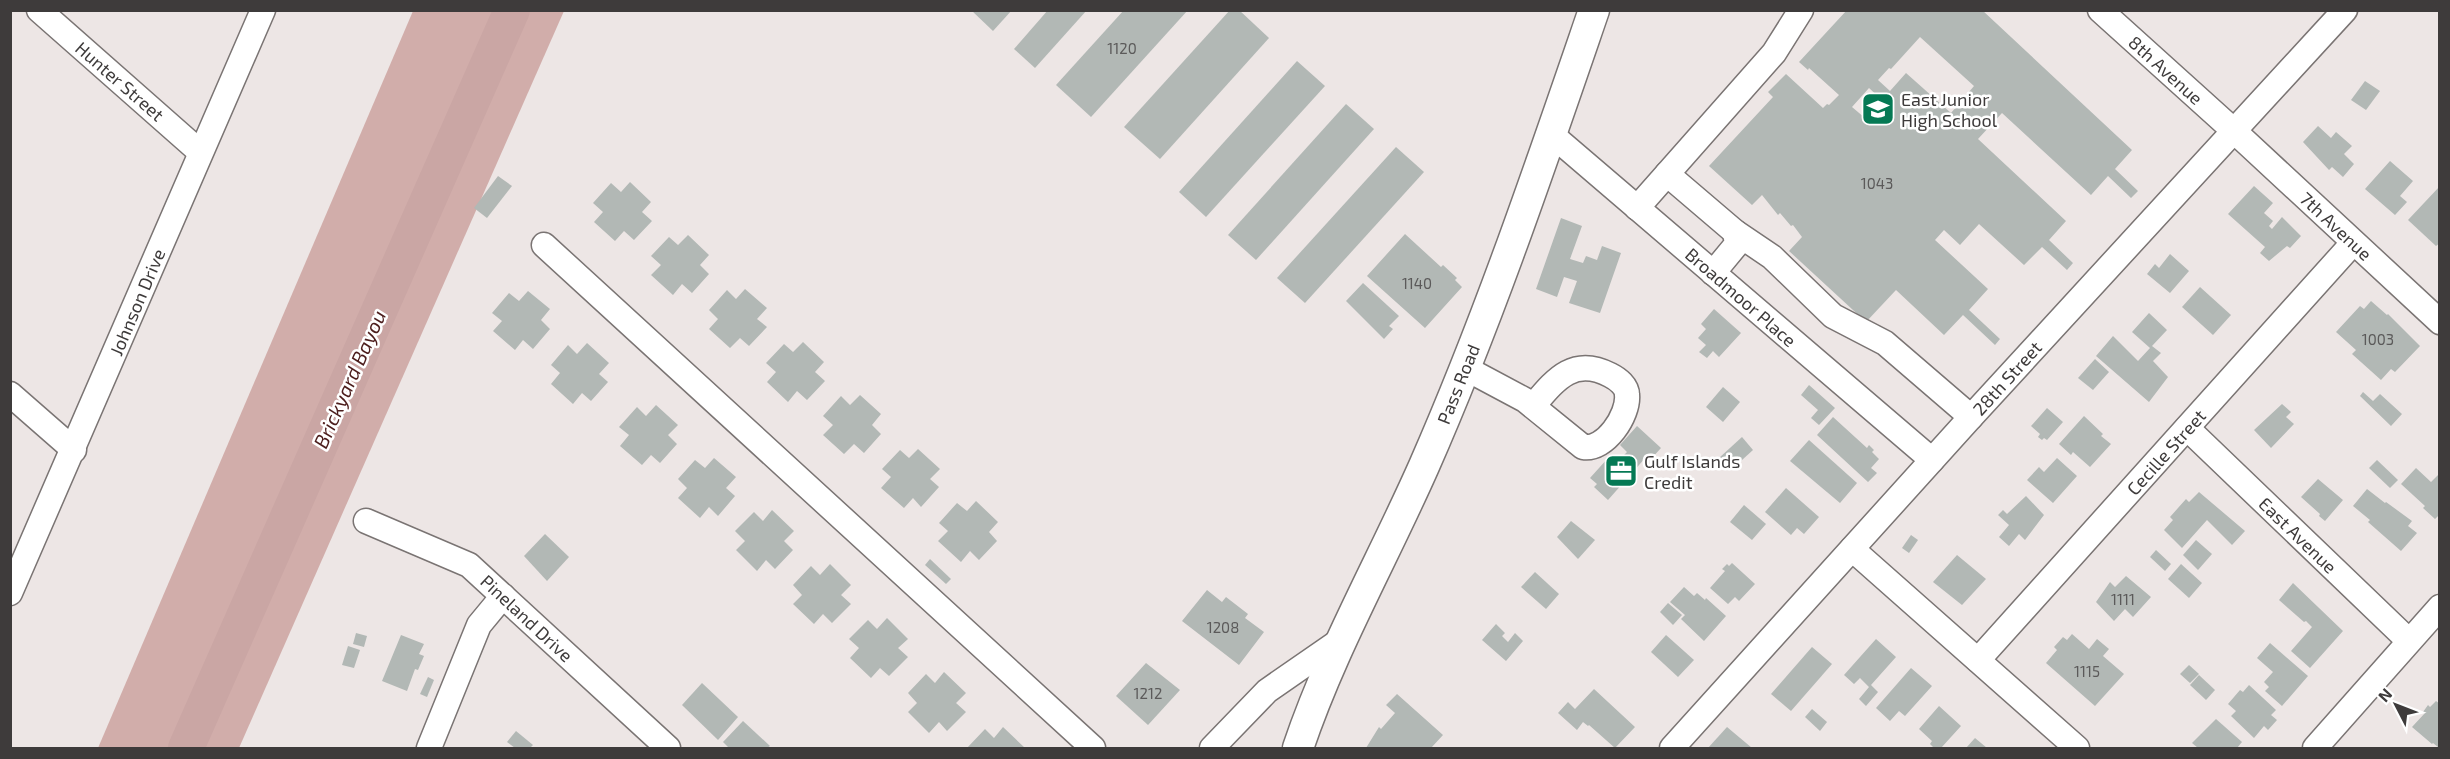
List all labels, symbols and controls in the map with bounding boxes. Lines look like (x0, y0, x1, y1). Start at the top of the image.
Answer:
street label: 8th Avenue (2124, 31, 2208, 109)
street label: Hunter Street (71, 37, 169, 126)
house number: 1120 (1107, 39, 1137, 57)
place label: East Junior High School (1901, 88, 1998, 131)
school or university icon: East Junior High School (1860, 91, 1896, 127)
house number: 1043 (1861, 174, 1893, 192)
street label: 7th Avenue (2295, 187, 2377, 265)
street label: Broadmoor Place (1681, 243, 1801, 351)
street label: Johnson Drive (105, 245, 169, 359)
house number: 1140 (1402, 274, 1432, 292)
water label: Brickyard Bayou (308, 306, 391, 452)
house number: 1003 (2362, 330, 2394, 348)
street label: 28th Street (1968, 336, 2046, 420)
street label: Pass Road (1432, 341, 1484, 427)
street label: Cecille Street (2122, 405, 2210, 499)
place label: Gulf Islands Credit (1644, 450, 1740, 493)
office icon: Gulf Islands Credit (1603, 453, 1639, 489)
street label: East Avenue (2254, 492, 2342, 578)
street label: Pineland Drive (476, 570, 578, 666)
house number: 1111 (2111, 590, 2135, 608)
house number: 1208 (1207, 618, 1239, 636)
house number: 1115 (2074, 662, 2100, 680)
north arrow (2366, 675, 2426, 735)
house number: 1212 (1134, 684, 1162, 702)
text: N (2374, 684, 2395, 705)

